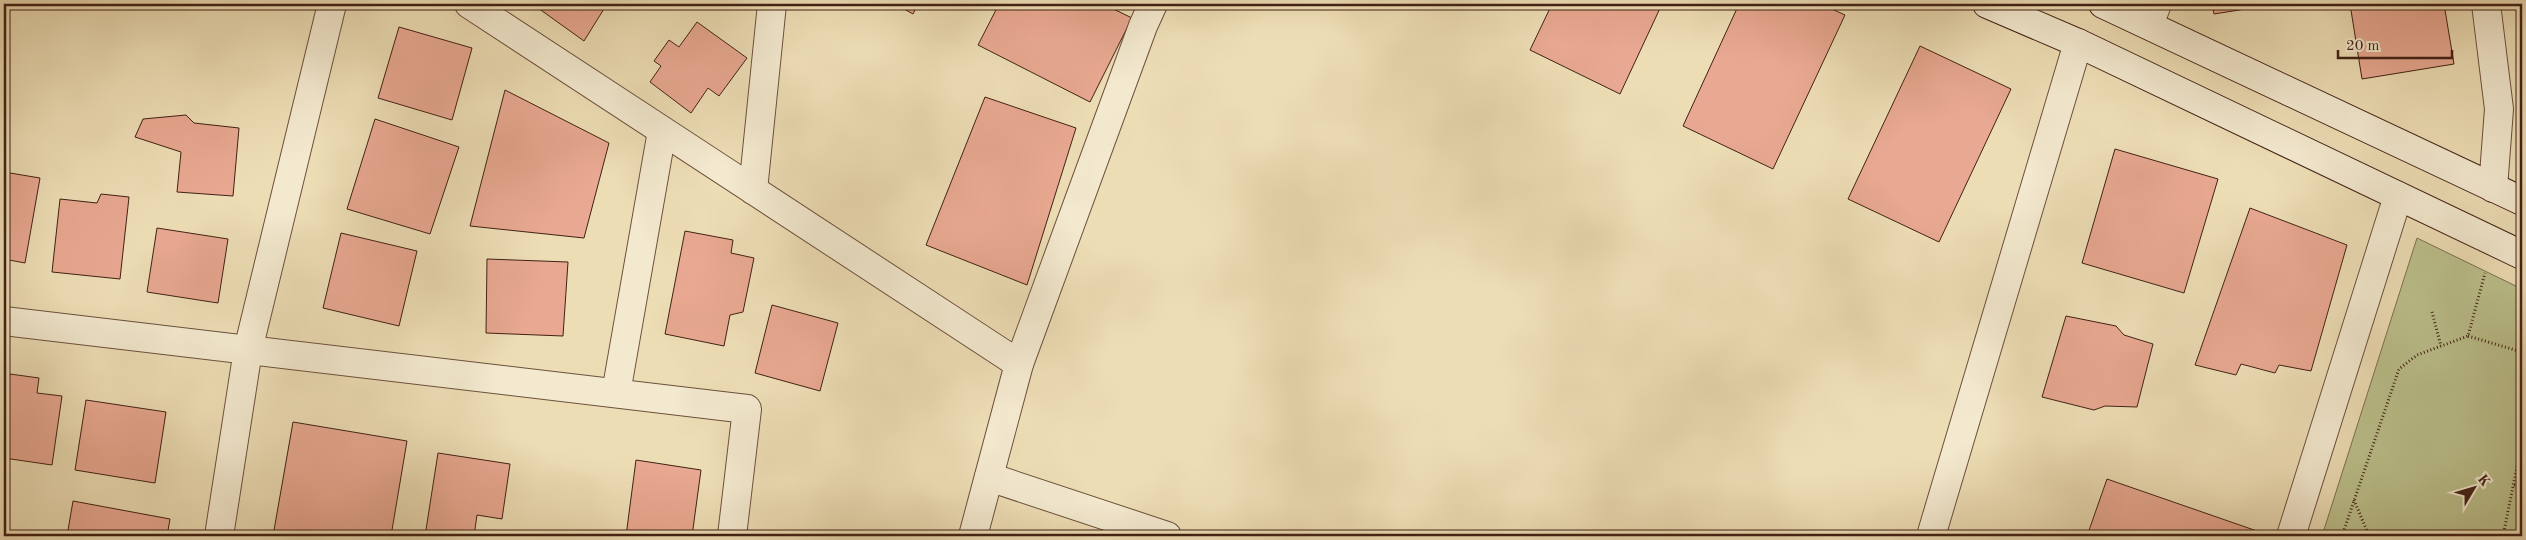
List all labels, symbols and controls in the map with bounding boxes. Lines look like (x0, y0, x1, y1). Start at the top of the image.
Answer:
scale bar (2338, 28, 2452, 60)
text: 20 m (2346, 39, 2380, 54)
north arrow (2448, 462, 2498, 512)
text: K (2475, 472, 2492, 489)

